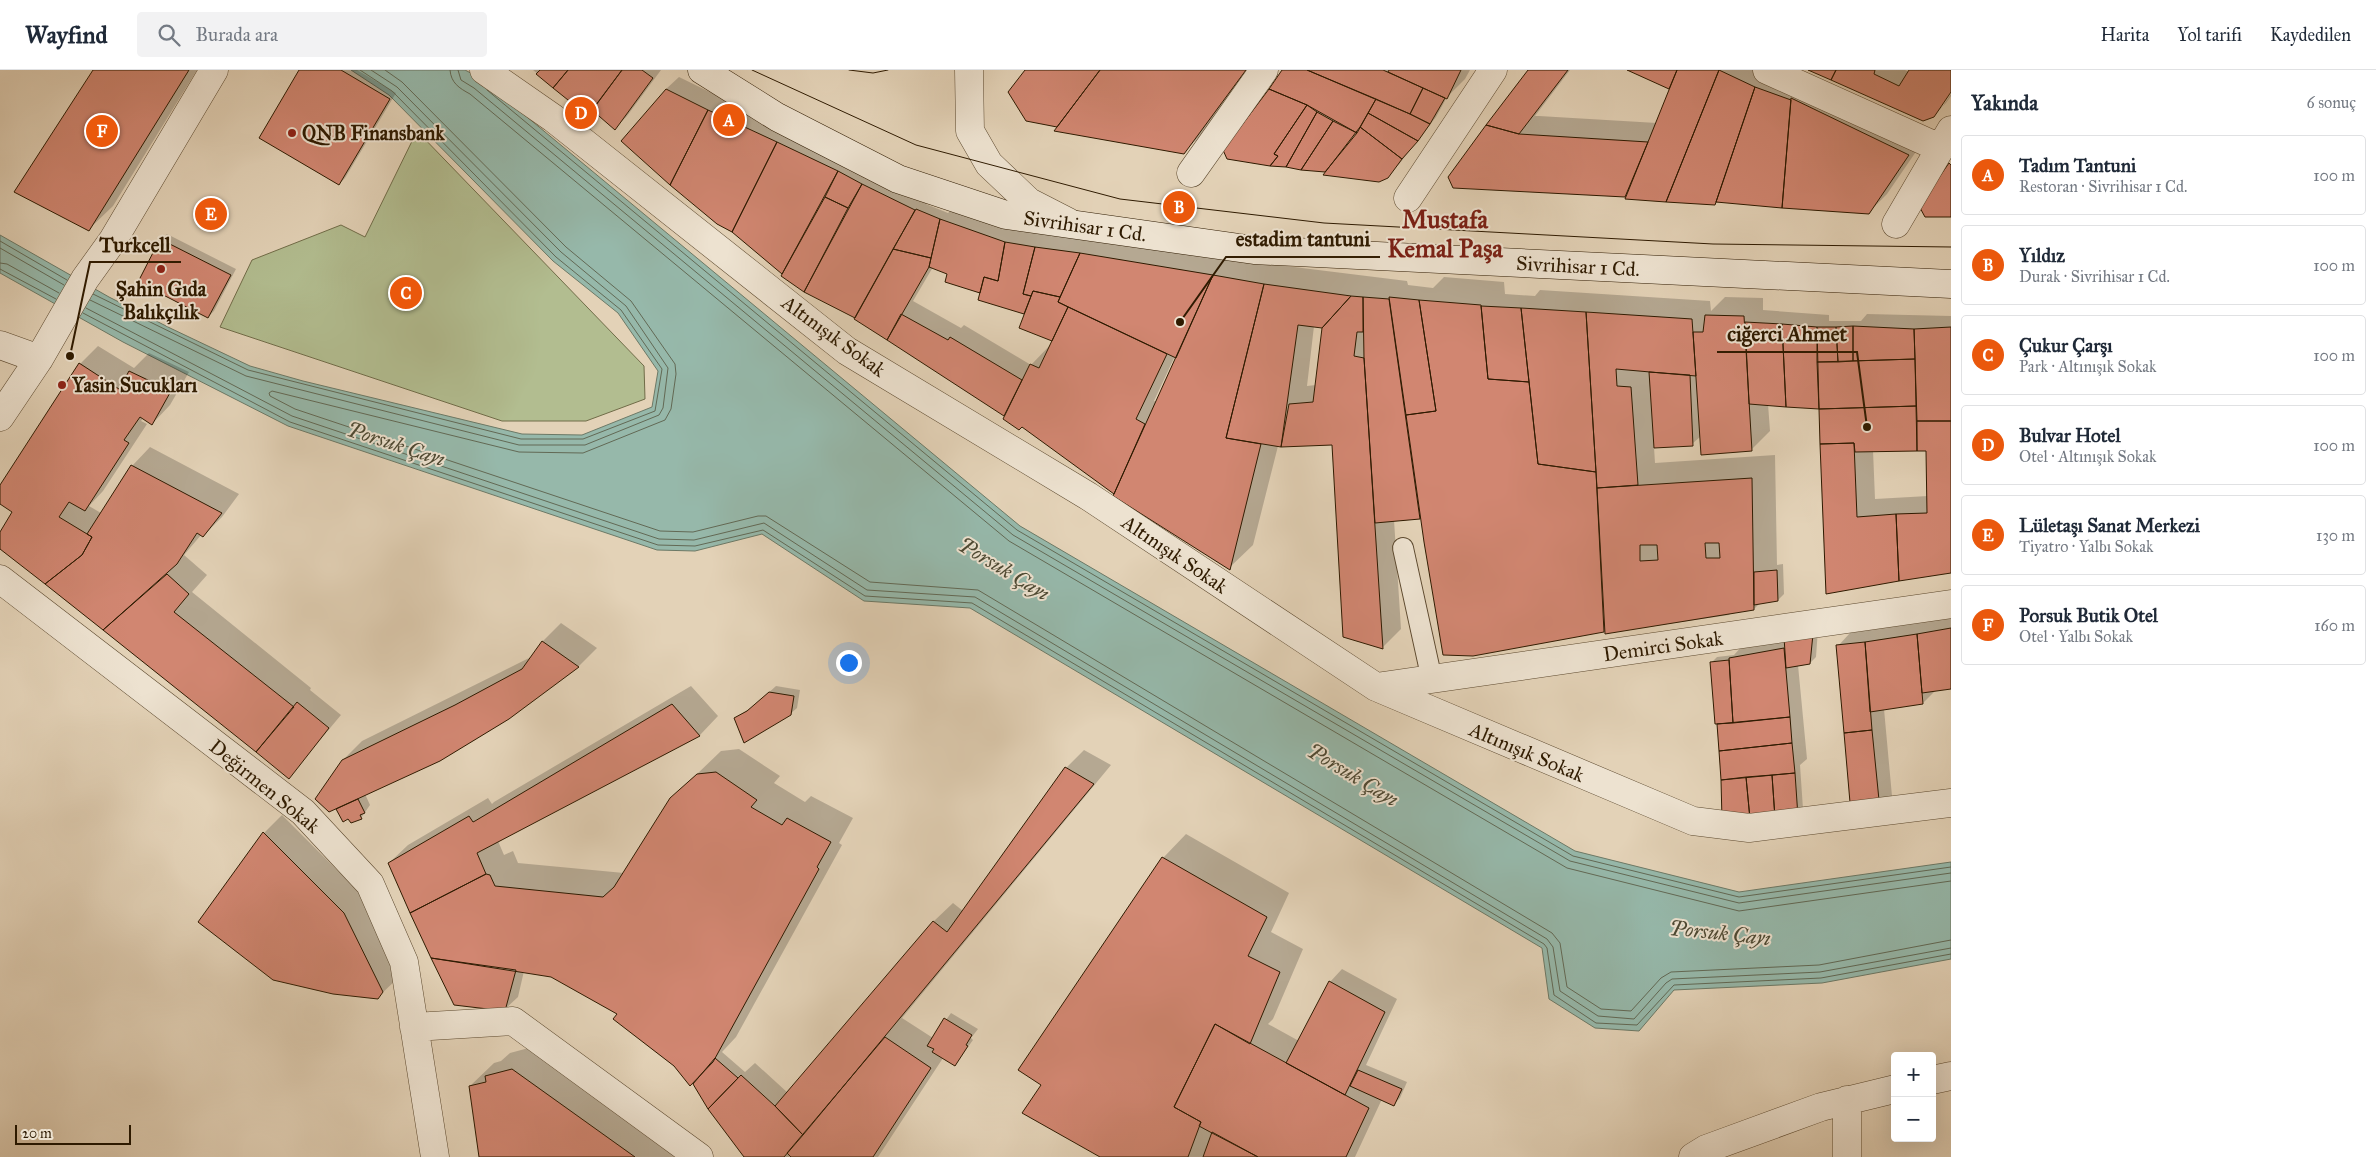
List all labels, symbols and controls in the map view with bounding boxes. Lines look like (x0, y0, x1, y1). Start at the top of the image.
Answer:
search box (137, 12, 487, 57)
text: Wayfind (25, 20, 107, 50)
icon: search (155, 21, 183, 49)
text: Burada ara (195, 23, 278, 46)
text: Harita (2100, 24, 2149, 46)
text: Yol tarifi (2177, 24, 2242, 46)
text: Kaydedilen (2270, 24, 2351, 46)
text: Yakında (1971, 90, 2038, 116)
text: 6 sonuç (2306, 93, 2356, 112)
pin: D (565, 94, 597, 132)
pin: A (713, 101, 745, 139)
pin: F (86, 112, 118, 150)
place label: QNB Finansbank (302, 121, 445, 146)
marker: QNB Finansbank (286, 127, 298, 139)
text: Tadım Tantuni (2019, 154, 2136, 177)
text: A (1983, 166, 1993, 185)
text: 100 m (2313, 166, 2355, 185)
text: Restoran · Sivrihisar 1 Cd. (2019, 177, 2187, 196)
pin: B (1163, 188, 1195, 226)
pin: E (195, 195, 227, 233)
district label: Mustafa Kemal Paşa (1387, 204, 1503, 264)
street label: Sivrihisar 1 Cd. (1022, 205, 1148, 247)
callout: estadim tantuni (1226, 221, 1380, 257)
callout: Turkcell (90, 226, 181, 262)
text: estadim tantuni (1236, 226, 1370, 252)
text: Turkcell (98, 232, 172, 258)
text: Yıldız (2019, 244, 2065, 267)
street label: Sivrihisar 1 Cd. (1516, 251, 1640, 281)
text: B (1983, 256, 1993, 275)
text: 100 m (2313, 256, 2355, 275)
marker: Şahin Gıda Balıkçılık (155, 263, 167, 275)
text: Durak · Sivrihisar 1 Cd. (2019, 267, 2170, 286)
pin: C (390, 274, 422, 312)
place label: Şahin Gıda Balıkçılık (116, 277, 207, 325)
street label: Altınışık Sokak (776, 290, 891, 382)
callout: ciğerci Ahmet (1717, 316, 1857, 352)
text: ciğerci Ahmet (1727, 321, 1847, 347)
text: Çukur Çarşı (2019, 334, 2113, 357)
text: C (1983, 346, 1993, 365)
text: 100 m (2313, 346, 2355, 365)
text: Park · Altınışık Sokak (2019, 357, 2157, 376)
place label: Yasin Sucukları (71, 373, 198, 397)
marker: Yasin Sucukları (56, 379, 68, 391)
water label: Porsuk Çayı (344, 416, 448, 472)
text: Bulvar Hotel (2019, 424, 2121, 447)
text: D (1982, 436, 1994, 455)
text: 100 m (2313, 436, 2355, 455)
text: Otel · Altınışık Sokak (2019, 447, 2156, 466)
street label: Altınışık Sokak (1117, 509, 1233, 599)
text: Lületaşı Sanat Merkezi (2019, 514, 2200, 537)
text: E (1982, 526, 1994, 545)
text: 130 m (2316, 526, 2355, 545)
water label: Porsuk Çayı (954, 532, 1054, 606)
text: Tiyatro · Yalbı Sokak (2019, 537, 2153, 556)
text: Porsuk Butik Otel (2019, 604, 2158, 627)
text: F (1983, 616, 1993, 635)
text: 160 m (2314, 616, 2355, 635)
street label: Demirci Sokak (1602, 626, 1725, 666)
text: Otel · Yalbı Sokak (2019, 627, 2133, 646)
your location (836, 650, 862, 676)
street label: Altınışık Sokak (1465, 717, 1589, 787)
street label: Değirmen Sokak (204, 734, 326, 839)
water label: Porsuk Çayı (1303, 738, 1403, 812)
water label: Porsuk Çayı (1668, 915, 1772, 951)
map controls (1891, 1052, 1936, 1142)
button: + (1891, 1052, 1936, 1097)
button: − (1891, 1097, 1936, 1142)
scale bar (15, 1122, 131, 1145)
text: 20 m (22, 1125, 52, 1142)

